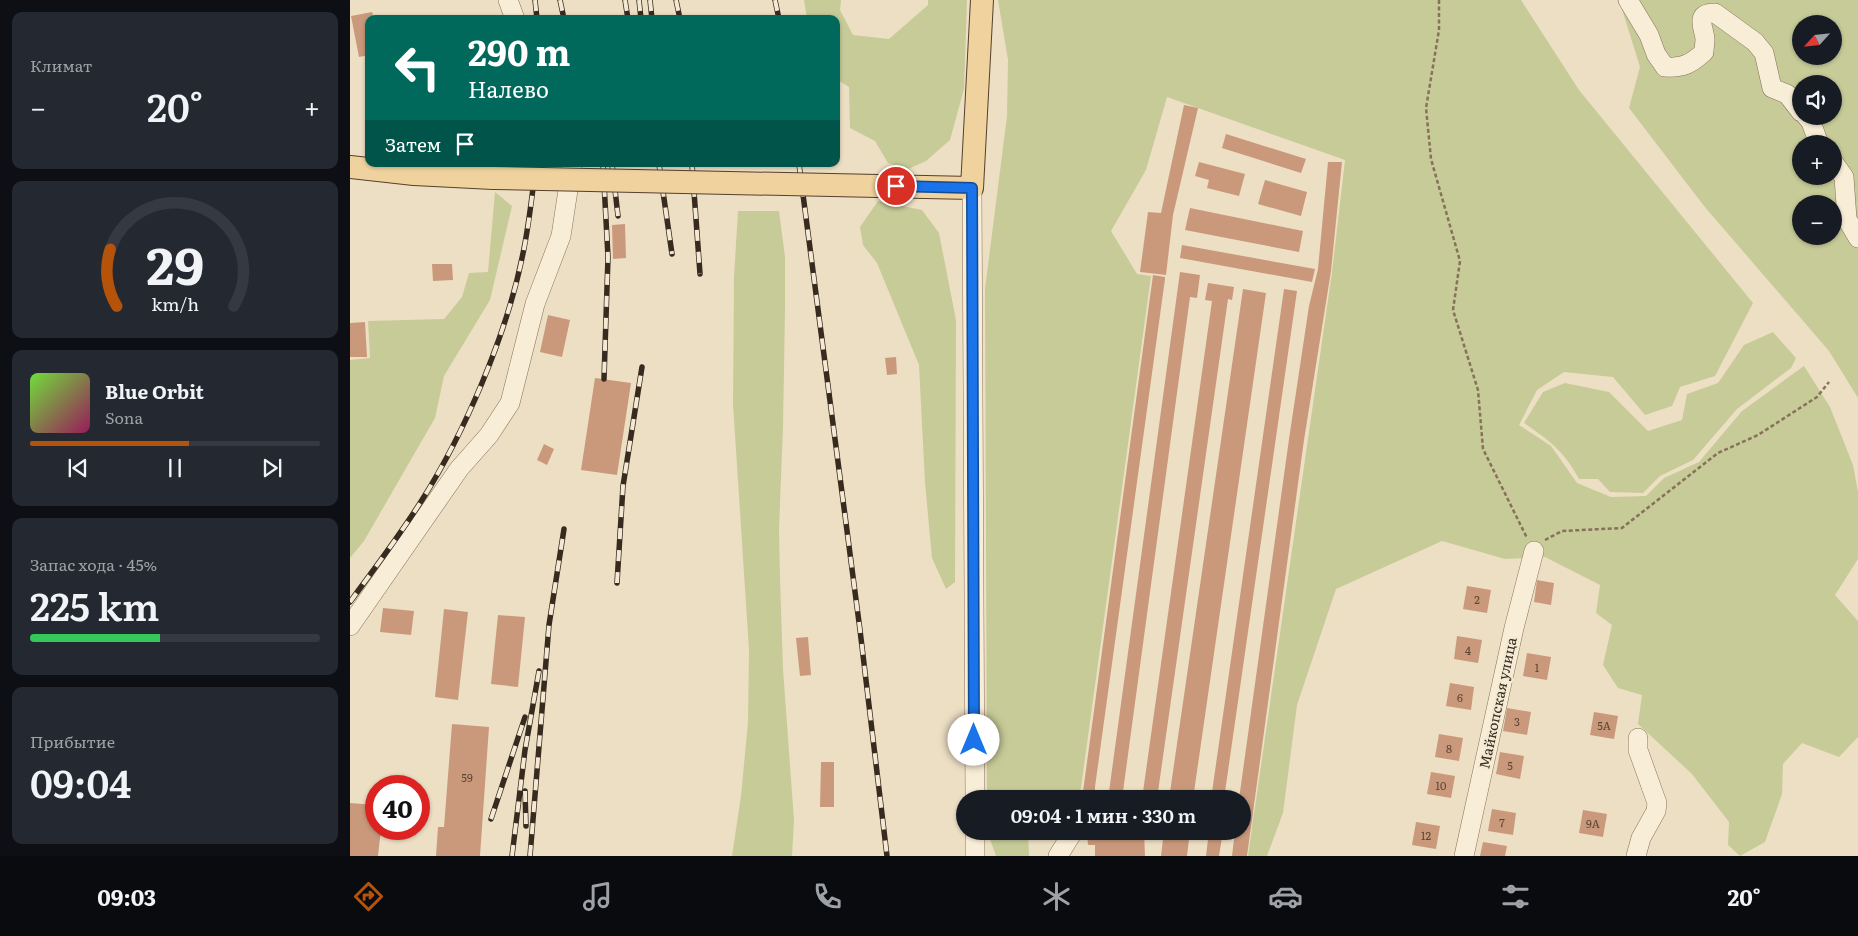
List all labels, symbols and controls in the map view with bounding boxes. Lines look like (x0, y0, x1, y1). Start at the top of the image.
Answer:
north arrow (1792, 15, 1842, 65)
map controls (1792, 15, 1842, 245)
text: 290 m (468, 25, 570, 77)
icon: left (385, 35, 450, 100)
text: Климат (30, 53, 92, 77)
text: Налево (468, 72, 549, 105)
button: sound (1792, 75, 1842, 125)
text: 20° (147, 77, 203, 134)
text: − (30, 85, 46, 127)
text: + (304, 85, 320, 127)
text: Затем (385, 130, 441, 158)
icon: arrive (451, 130, 479, 158)
button: + (1792, 135, 1842, 185)
pin (875, 165, 917, 207)
icon: arrive (882, 172, 910, 200)
button: − (1792, 195, 1842, 245)
text: 29 (146, 224, 204, 301)
text: km/h (151, 290, 199, 317)
text: Blue Orbit (105, 377, 204, 405)
text: Sona (105, 405, 143, 429)
icon: previous (64, 454, 92, 482)
icon: pause (161, 454, 189, 482)
icon: next (258, 454, 286, 482)
text: Запас хода · 45% (30, 552, 157, 576)
text: 225 km (30, 576, 159, 633)
house number: 2 (1474, 591, 1480, 607)
street label: Майкопская улица (1473, 635, 1521, 771)
house number: 4 (1465, 642, 1471, 658)
house number: 1 (1535, 659, 1540, 675)
house number: 6 (1457, 689, 1463, 705)
position arrow (947, 713, 999, 765)
house number: 3 (1514, 713, 1520, 729)
house number: 5А (1597, 717, 1611, 733)
text: Прибытие (30, 729, 115, 753)
house number: 8 (1446, 740, 1452, 756)
text: 09:04 (30, 753, 131, 810)
house number: 5 (1507, 757, 1513, 773)
house number: 59 (461, 769, 473, 785)
speed limit sign: 40 (365, 775, 430, 840)
house number: 10 (1436, 777, 1446, 793)
text: 09:04 · 1 мин · 330 m (1011, 801, 1196, 829)
house number: 7 (1499, 814, 1505, 830)
house number: 9А (1586, 815, 1600, 831)
house number: 12 (1421, 827, 1431, 843)
icon: directions (351, 879, 386, 914)
icon: music (580, 879, 615, 914)
icon: phone (810, 879, 845, 914)
icon: climate (1039, 879, 1074, 914)
icon: car (1268, 879, 1303, 914)
icon: filters (1498, 879, 1533, 914)
text: 09:03 (97, 880, 156, 913)
text: 20° (1727, 880, 1761, 913)

